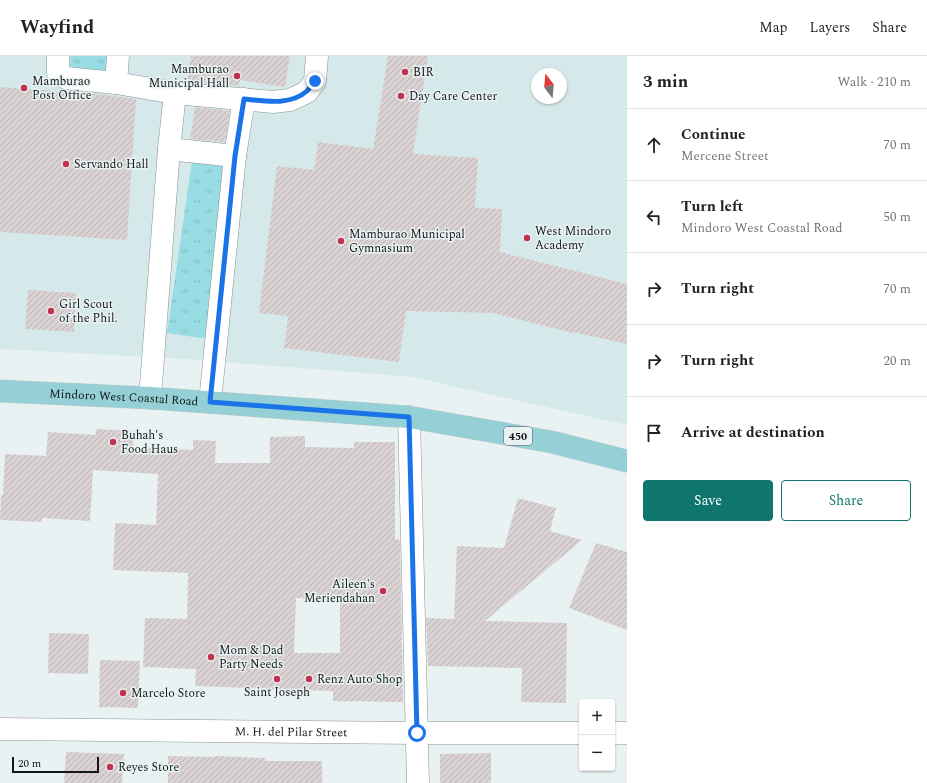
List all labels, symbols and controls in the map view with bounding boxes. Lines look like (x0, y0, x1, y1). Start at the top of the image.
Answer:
text: Wayfind (20, 13, 94, 42)
text: Map (759, 17, 788, 38)
text: Layers (810, 17, 850, 38)
text: Share (872, 17, 907, 38)
place label: Mamburao Municipal Hall (149, 60, 229, 93)
place label: BIR (413, 63, 434, 82)
marker: BIR (400, 67, 410, 77)
north arrow (531, 68, 567, 104)
text: 3 min (643, 69, 688, 95)
marker: Mamburao Municipal Hall (232, 71, 242, 81)
place label: Mamburao Post Office (32, 72, 92, 105)
route end (306, 72, 324, 90)
text: Walk · 210 m (837, 72, 911, 92)
marker: Mamburao Post Office (19, 83, 29, 93)
place label: Day Care Center (409, 87, 498, 106)
marker: Day Care Center (396, 91, 406, 101)
text: Continue (681, 123, 746, 146)
icon: ahead (643, 134, 665, 156)
text: 70 m (884, 135, 911, 155)
text: Mercene Street (681, 146, 769, 166)
place label: Servando Hall (74, 155, 149, 174)
marker: Servando Hall (61, 159, 71, 169)
text: Turn left (681, 195, 743, 218)
icon: left (643, 206, 665, 228)
text: 50 m (884, 207, 911, 227)
text: Mindoro West Coastal Road (681, 218, 843, 238)
place label: West Mindoro Academy (535, 222, 611, 255)
place label: Mamburao Municipal Gymnasium (349, 225, 465, 258)
marker: West Mindoro Academy (522, 233, 532, 243)
marker: Mamburao Municipal Gymnasium (336, 236, 346, 246)
text: Turn right (681, 277, 754, 300)
icon: right (643, 278, 665, 300)
text: 70 m (884, 279, 911, 299)
place label: Girl Scout of the Phil. (59, 295, 118, 328)
marker: Girl Scout of the Phil. (46, 306, 56, 316)
text: Turn right (681, 349, 754, 372)
icon: right (643, 350, 665, 372)
text: 20 m (884, 351, 911, 371)
street label: Mindoro West Coastal Road (49, 384, 199, 412)
text: Arrive at destination (681, 421, 825, 444)
icon: arrive (643, 422, 665, 444)
place label: Buhah's Food Haus (121, 426, 178, 459)
road number: 450 (504, 427, 532, 445)
marker: Buhah's Food Haus (108, 437, 118, 447)
button: Save (643, 480, 773, 521)
button: Share (781, 480, 911, 521)
place label: Aileen's Meriendahan (304, 575, 375, 608)
marker: Aileen's Meriendahan (378, 586, 388, 596)
place label: Mom & Dad Party Needs (219, 641, 284, 674)
marker: Mom & Dad Party Needs (206, 652, 216, 662)
place label: Renz Auto Shop (317, 670, 403, 689)
marker: Saint Joseph (272, 674, 282, 684)
marker: Renz Auto Shop (304, 674, 314, 684)
place label: Saint Joseph (244, 683, 310, 702)
place label: Marcelo Store (131, 684, 206, 703)
marker: Marcelo Store (118, 688, 128, 698)
map controls (579, 699, 615, 771)
button: + (579, 699, 615, 735)
street label: M. H. del Pilar Street (235, 722, 347, 742)
route start (408, 724, 426, 742)
button: − (579, 735, 615, 771)
scale bar (12, 755, 99, 774)
text: 20 m (18, 755, 41, 772)
place label: Reyes Store (118, 758, 179, 777)
marker: Reyes Store (105, 762, 115, 772)

